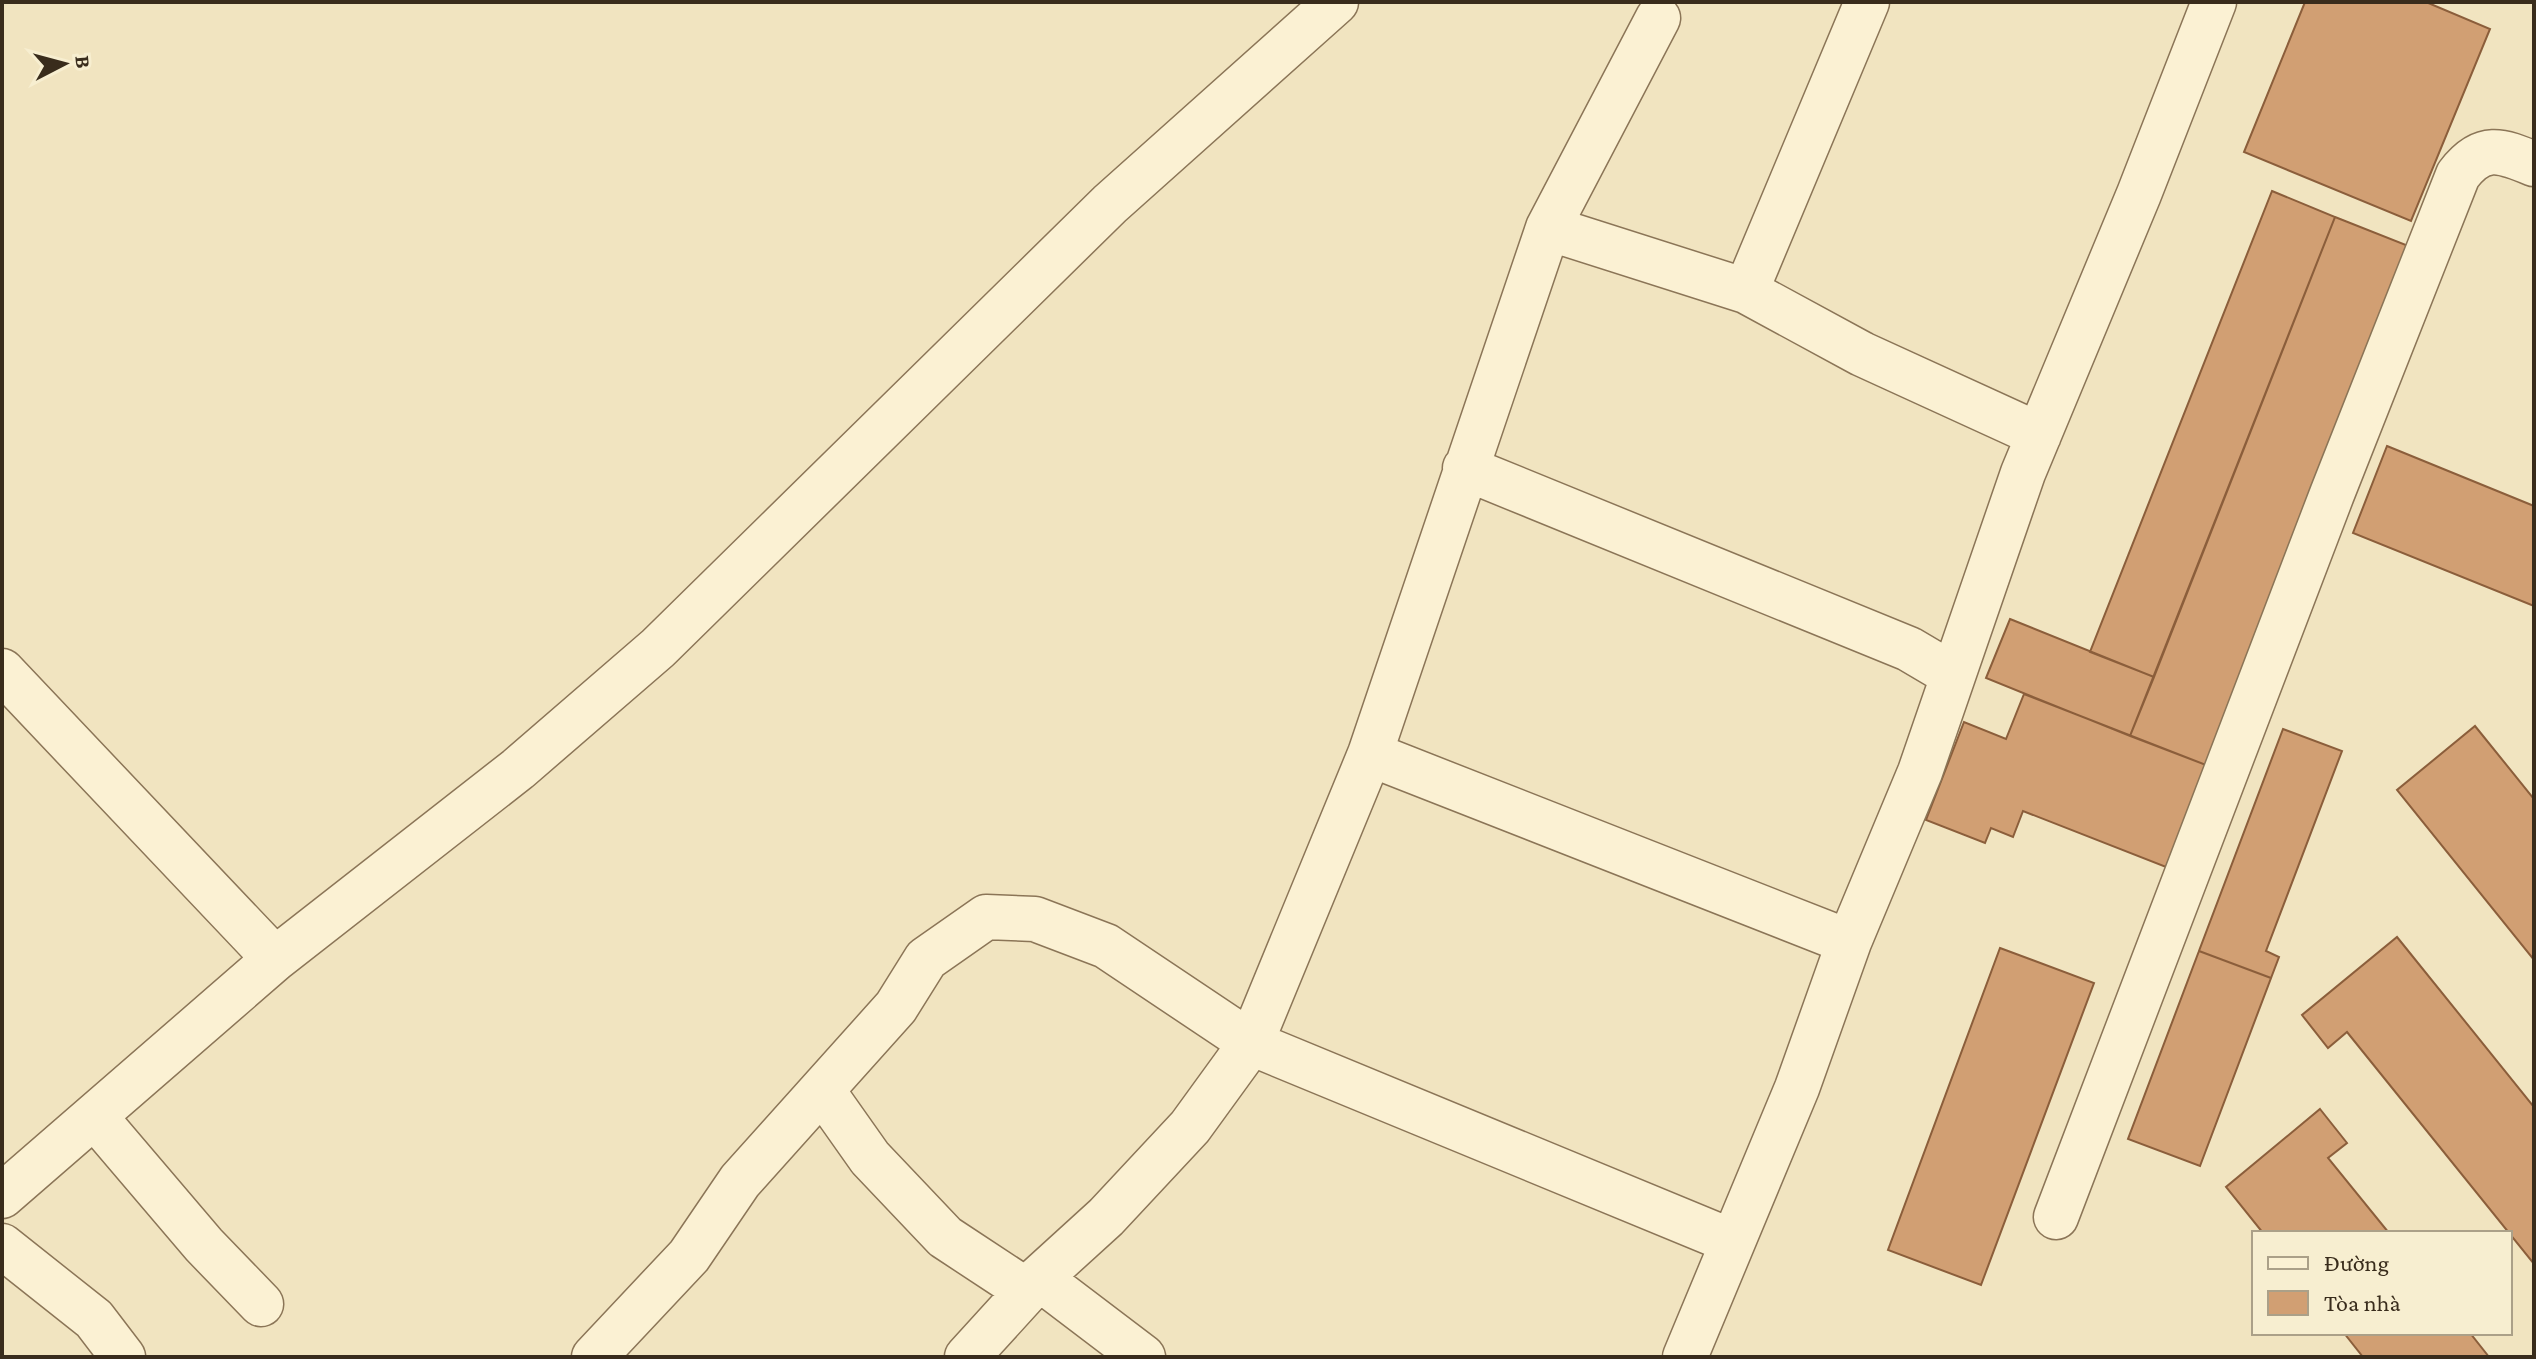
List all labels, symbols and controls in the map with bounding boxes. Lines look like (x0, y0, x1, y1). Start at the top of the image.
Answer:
north arrow (24, 24, 104, 104)
text: B (70, 54, 97, 70)
legend (2252, 1231, 2512, 1335)
text: Đường (2324, 1249, 2390, 1276)
text: Tòa nhà (2324, 1289, 2401, 1316)

